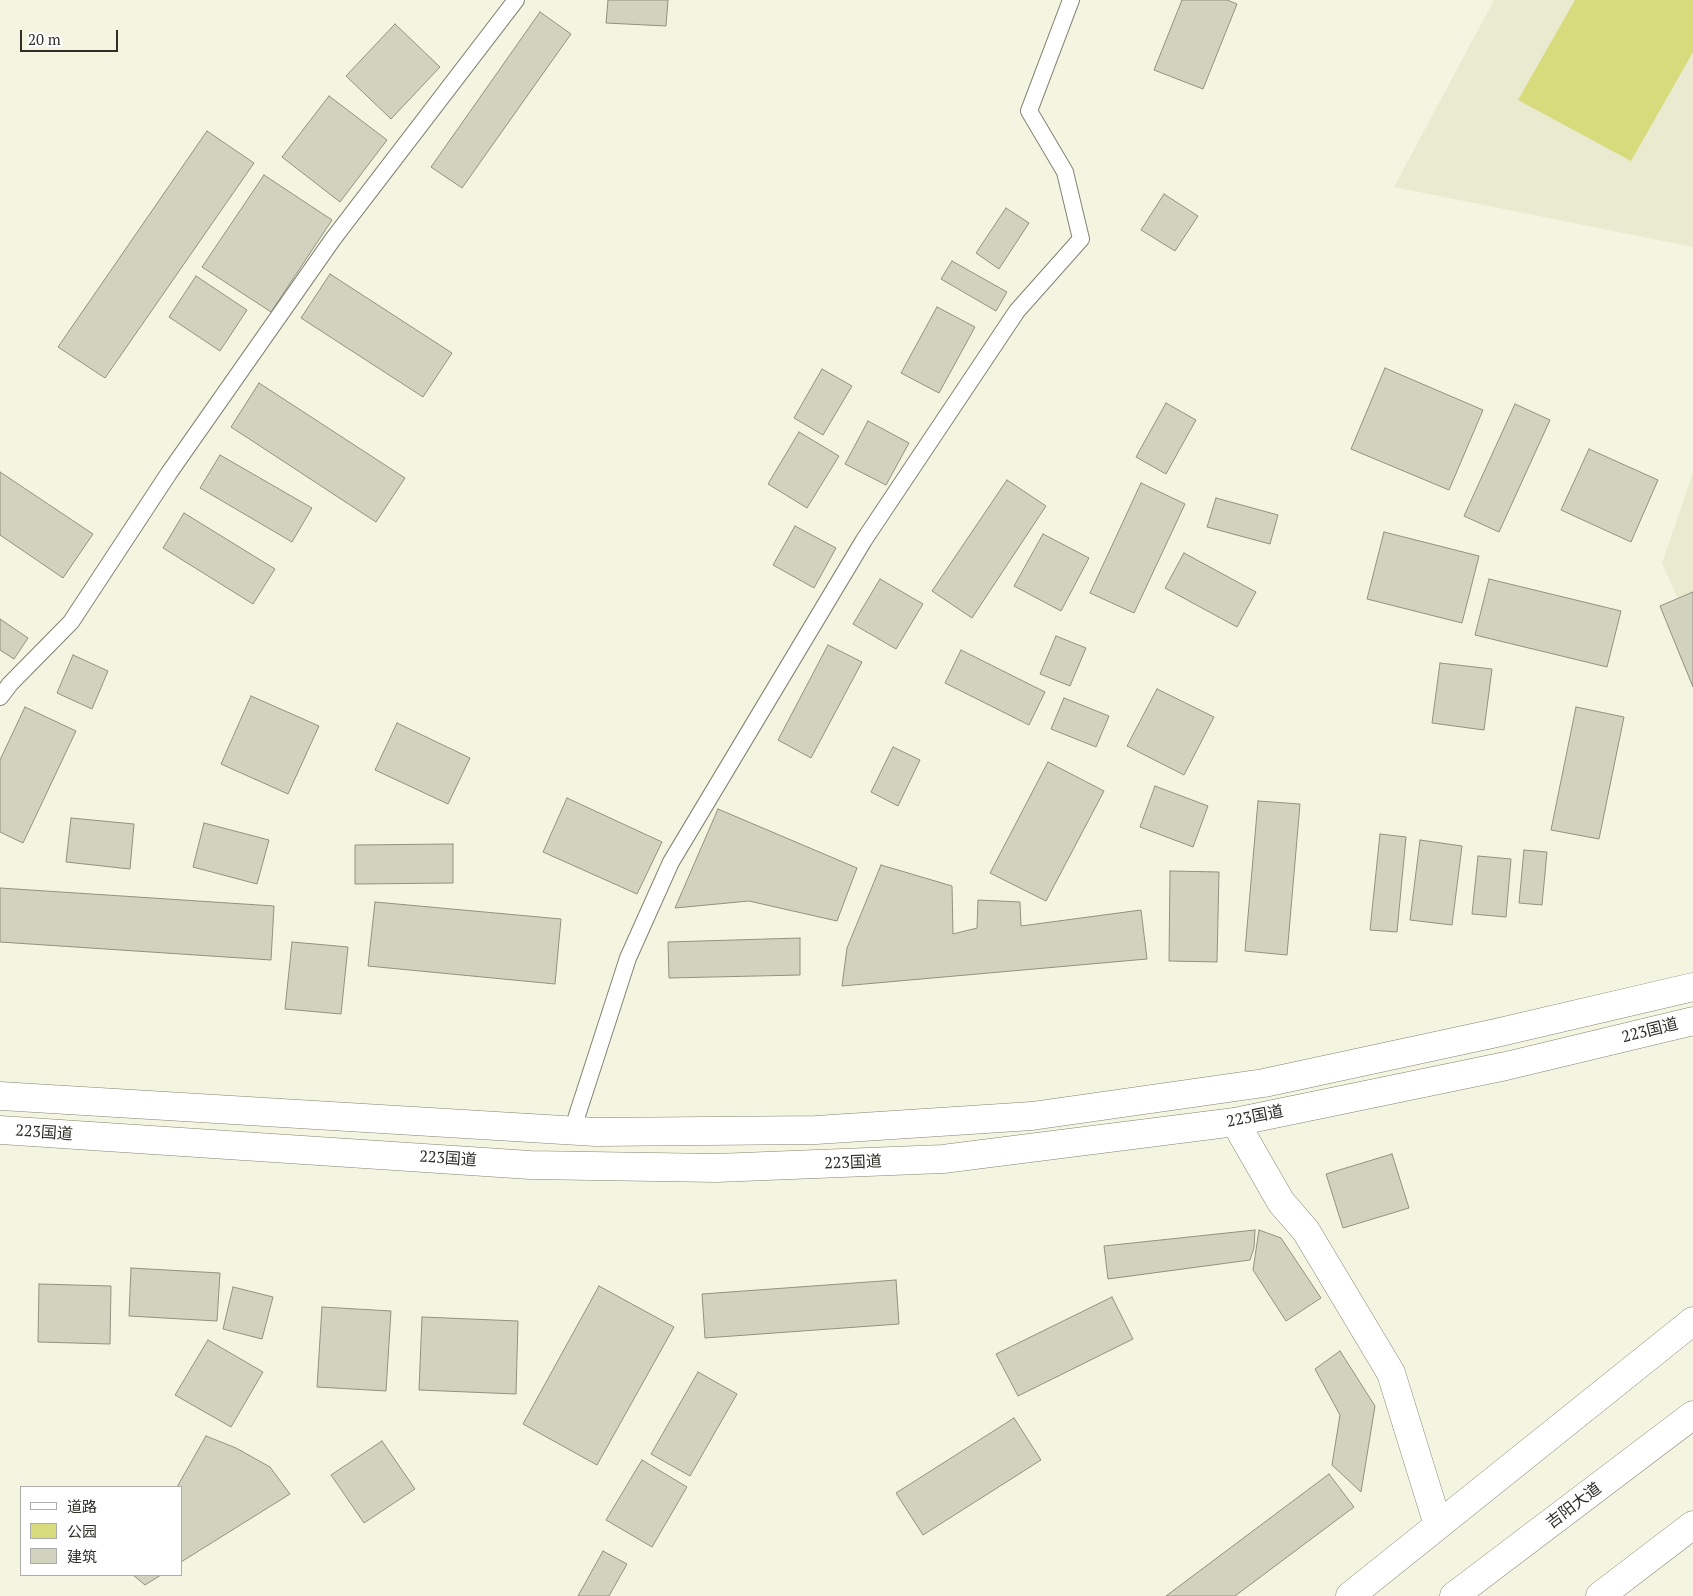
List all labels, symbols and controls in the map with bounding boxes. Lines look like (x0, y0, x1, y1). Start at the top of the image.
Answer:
scale bar (22, 20, 120, 52)
text: 20 m (28, 29, 61, 49)
street label: 223国道 (1620, 1015, 1680, 1047)
street label: 223国道 (1225, 1102, 1285, 1132)
street label: 223国道 (15, 1121, 73, 1145)
street label: 223国道 (419, 1147, 477, 1171)
street label: 223国道 (824, 1152, 882, 1174)
street label: 吉阳大道 (1543, 1479, 1605, 1533)
legend (20, 1486, 182, 1576)
text: 道路 (67, 1496, 97, 1516)
text: 公园 (67, 1521, 97, 1541)
text: 建筑 (67, 1546, 97, 1566)

